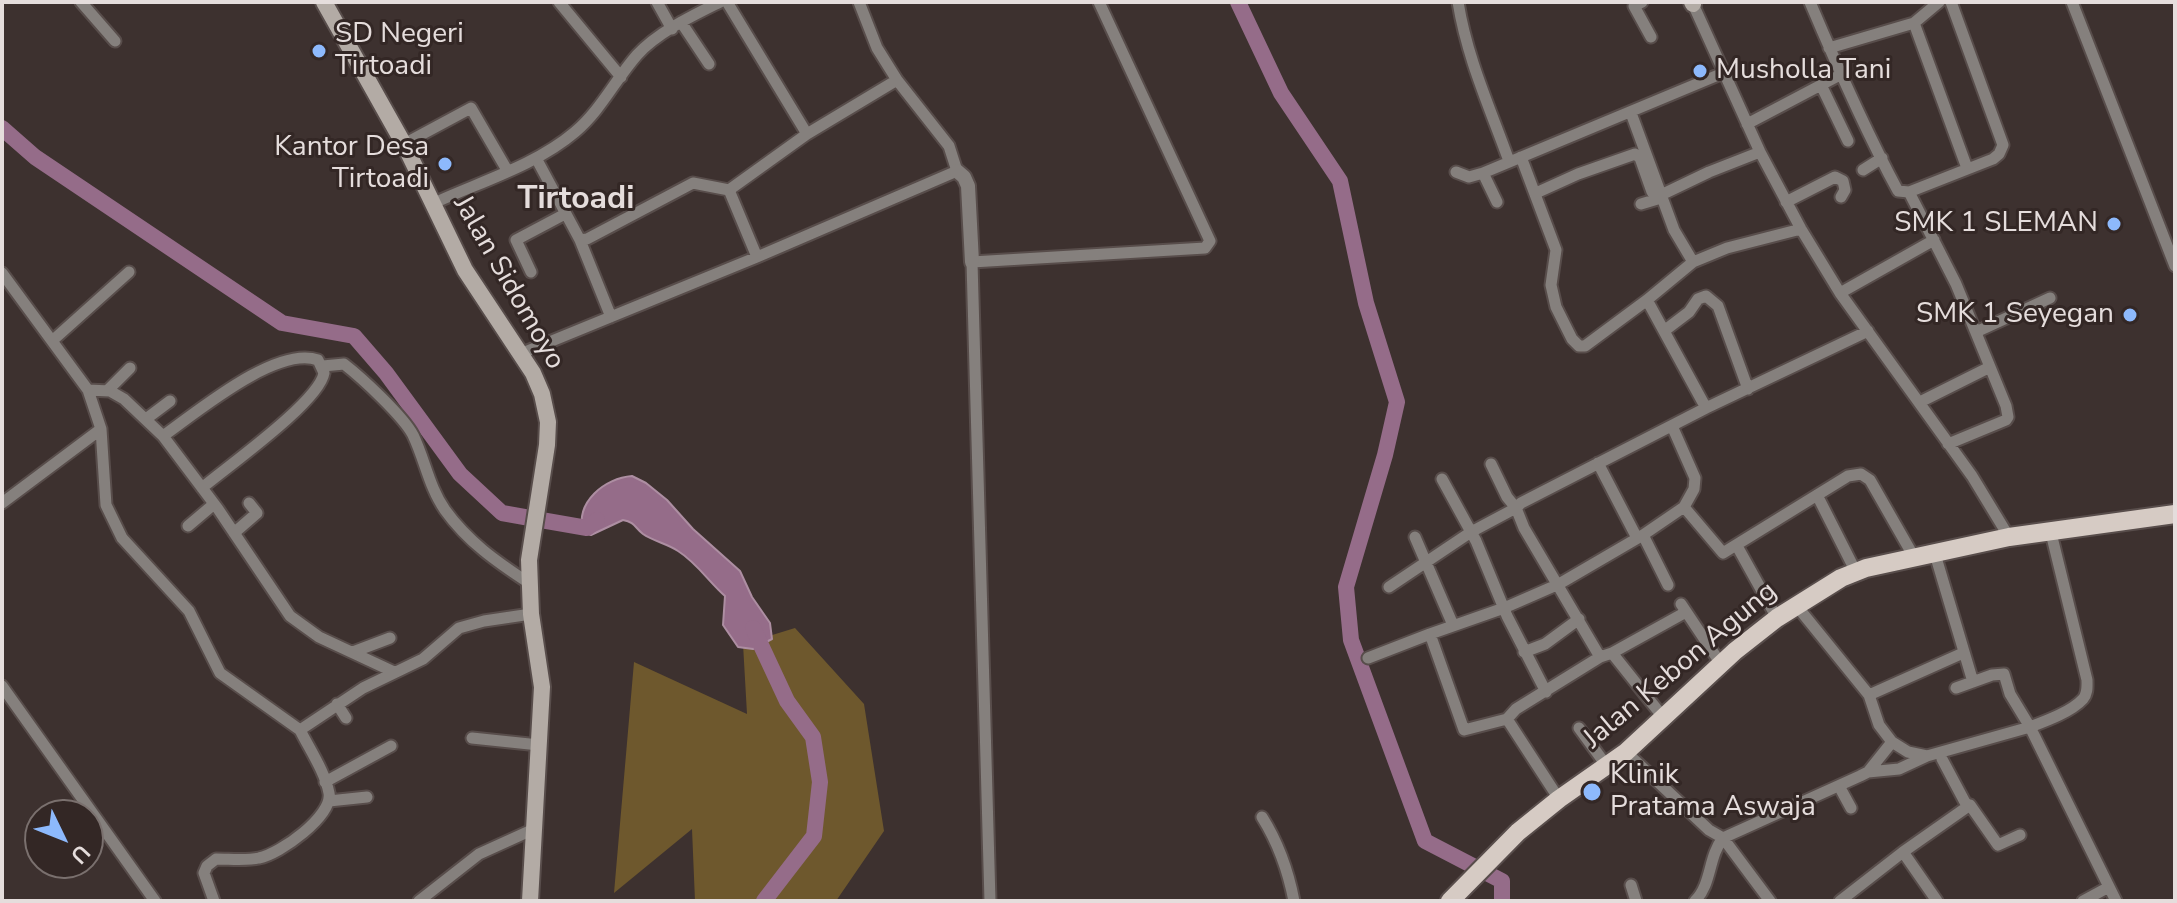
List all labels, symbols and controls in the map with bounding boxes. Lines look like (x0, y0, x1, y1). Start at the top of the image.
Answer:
place label: SD Negeri Tirtoadi (335, 18, 464, 84)
marker: SD Negeri Tirtoadi (310, 42, 328, 60)
place label: Musholla Tani (1716, 54, 1891, 88)
marker: Musholla Tani (1691, 62, 1709, 80)
place label: Kantor Desa Tirtoadi (274, 131, 429, 197)
marker: Kantor Desa Tirtoadi (436, 155, 454, 173)
district label: Tirtoadi (518, 181, 634, 219)
street label: Jalan Sidomoyo (445, 190, 571, 376)
place label: SMK 1 SLEMAN (1894, 207, 2098, 241)
marker: SMK 1 SLEMAN (2105, 215, 2123, 233)
place label: SMK 1 Seyegan (1916, 298, 2114, 332)
marker: SMK 1 Seyegan (2121, 306, 2139, 324)
street label: Jalan Kebon Agung (1578, 575, 1784, 757)
place label: Klinik Pratama Aswaja (1610, 759, 1816, 825)
marker: Klinik Pratama Aswaja (1581, 781, 1603, 803)
north arrow (24, 799, 104, 879)
text: U (64, 838, 97, 870)

